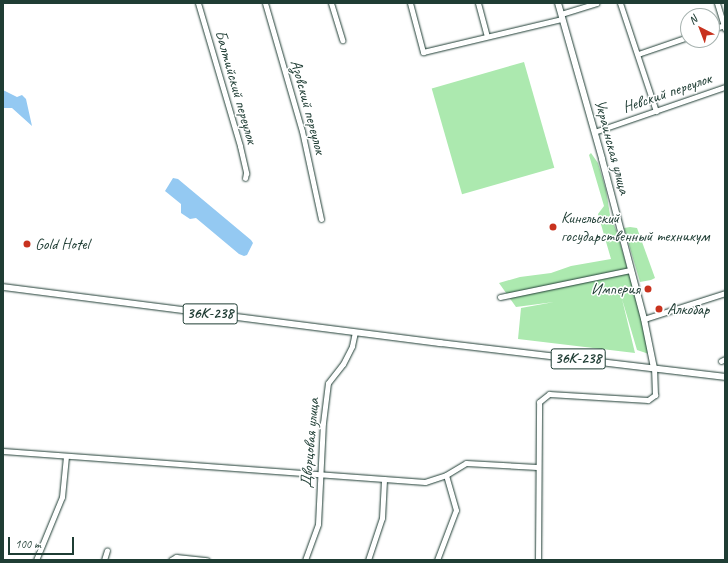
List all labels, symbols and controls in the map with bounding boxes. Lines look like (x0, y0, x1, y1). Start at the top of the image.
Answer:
north arrow (680, 8, 720, 48)
text: N (685, 12, 700, 27)
street label: Балтийский переулок (211, 28, 261, 146)
street label: Азовский переулок (286, 58, 330, 156)
street label: Невский переулок (620, 69, 714, 117)
street label: Украинская улица (590, 97, 634, 197)
place label: Кинельский государственный техникум (561, 208, 709, 246)
marker: Кинельский государственный техникум (548, 222, 558, 232)
place label: Gold Hotel (35, 234, 89, 254)
marker: Gold Hotel (22, 239, 32, 249)
place label: Империя (591, 279, 640, 299)
marker: Империя (643, 284, 653, 294)
place label: Алкобар (667, 299, 709, 319)
road number: 36К-238 (182, 301, 238, 327)
marker: Алкобар (654, 304, 664, 314)
road number: 36К-238 (550, 346, 606, 372)
street label: Дворцовая улица (296, 397, 324, 489)
scale bar (10, 529, 76, 555)
text: 100 m (15, 536, 41, 552)

